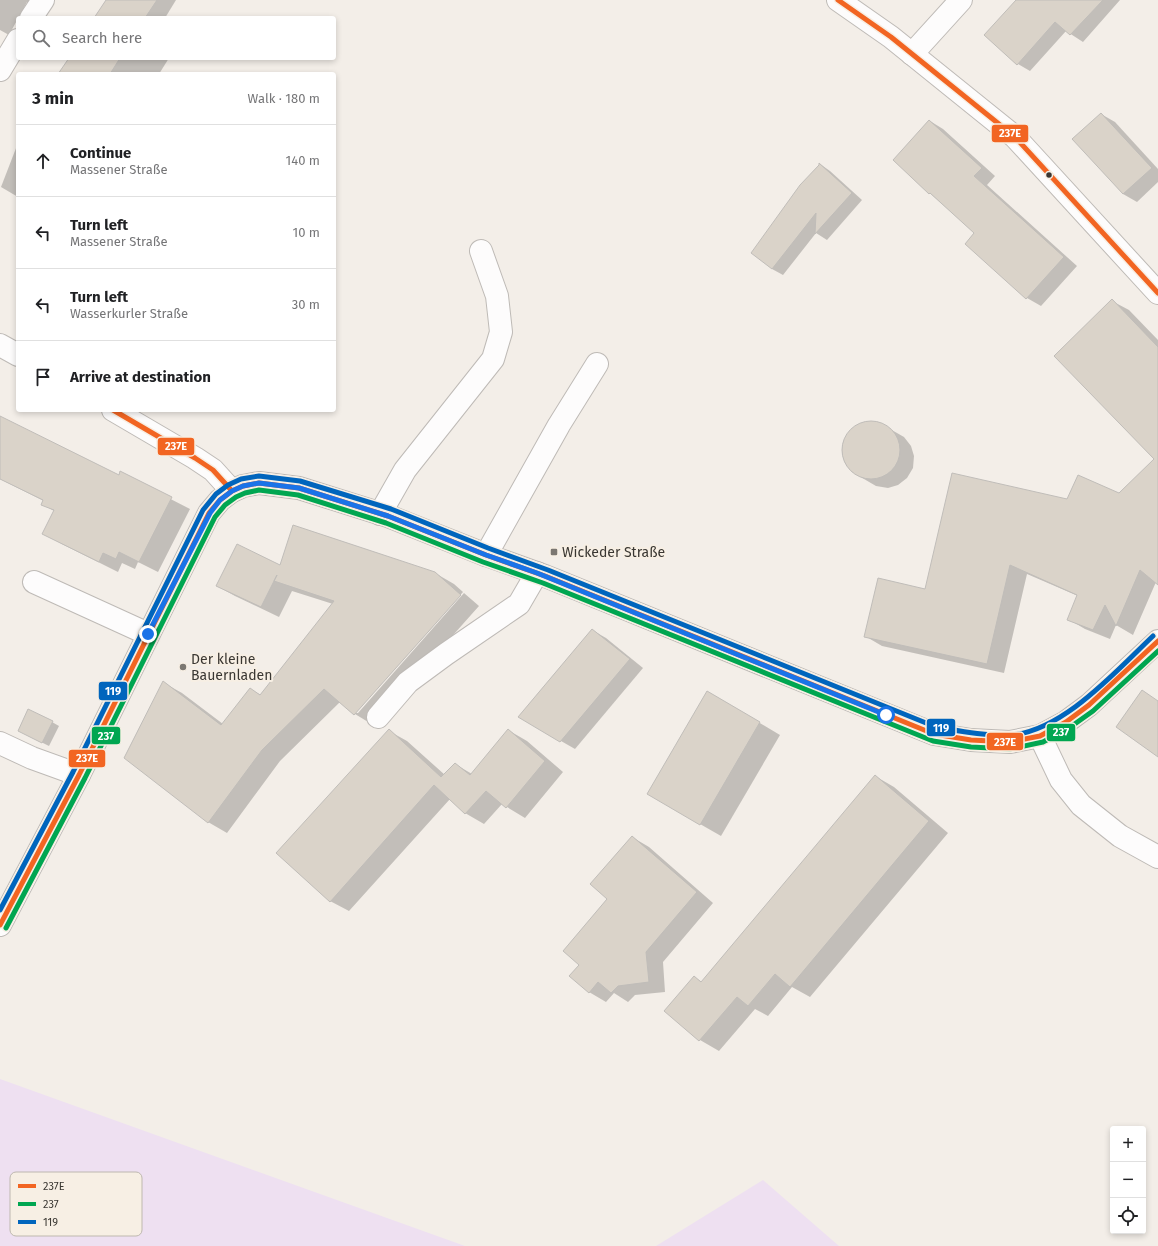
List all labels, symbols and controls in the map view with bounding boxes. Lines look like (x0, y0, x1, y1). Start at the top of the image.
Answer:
search box (16, 16, 336, 60)
icon: search (30, 27, 52, 49)
text: Search here (62, 29, 142, 47)
text: 3 min (32, 88, 74, 109)
text: Walk · 180 m (248, 91, 320, 106)
line badge: 237E (991, 124, 1029, 143)
text: 237E (999, 127, 1021, 140)
text: Continue (70, 144, 131, 162)
icon: ahead (32, 150, 54, 172)
text: 140 m (286, 153, 320, 168)
text: Massener Straße (70, 162, 168, 177)
unlabelled marker (1044, 170, 1054, 180)
text: Turn left (70, 216, 128, 234)
icon: left (32, 222, 54, 244)
text: 10 m (293, 225, 320, 240)
text: Massener Straße (70, 234, 168, 249)
text: Turn left (70, 288, 128, 306)
icon: left (32, 294, 54, 316)
text: 30 m (292, 297, 320, 312)
text: Wasserkurler Straße (70, 306, 188, 321)
icon: arrive (32, 366, 54, 388)
text: Arrive at destination (70, 368, 211, 386)
line badge: 237E (157, 437, 195, 456)
text: 237E (165, 440, 187, 453)
place label: Wickeder Straße (562, 544, 665, 561)
marker: Wickeder Straße (549, 547, 559, 557)
route end (139, 625, 157, 643)
place label: Der kleine Bauernladen (191, 651, 272, 684)
marker: Der kleine Bauernladen (178, 662, 188, 672)
line badge: 119 (98, 681, 128, 701)
text: 119 (105, 685, 121, 698)
route start (877, 706, 895, 724)
line badge: 119 (926, 718, 956, 737)
text: 119 (933, 722, 949, 735)
line badge: 237 (1046, 723, 1076, 742)
line badge: 237 (91, 726, 121, 745)
text: 237 (1053, 726, 1069, 739)
text: 237 (98, 730, 114, 743)
line badge: 237E (986, 732, 1024, 751)
text: 237E (994, 736, 1016, 749)
line badge: 237E (68, 749, 106, 768)
text: 237E (76, 752, 98, 765)
map controls (1110, 1126, 1146, 1234)
button: + (1110, 1126, 1146, 1162)
button: − (1110, 1162, 1146, 1198)
legend (10, 1172, 142, 1236)
text: 237E (43, 1180, 65, 1193)
text: 237 (43, 1198, 59, 1211)
button: locate (1110, 1198, 1146, 1234)
text: 119 (43, 1216, 58, 1229)

